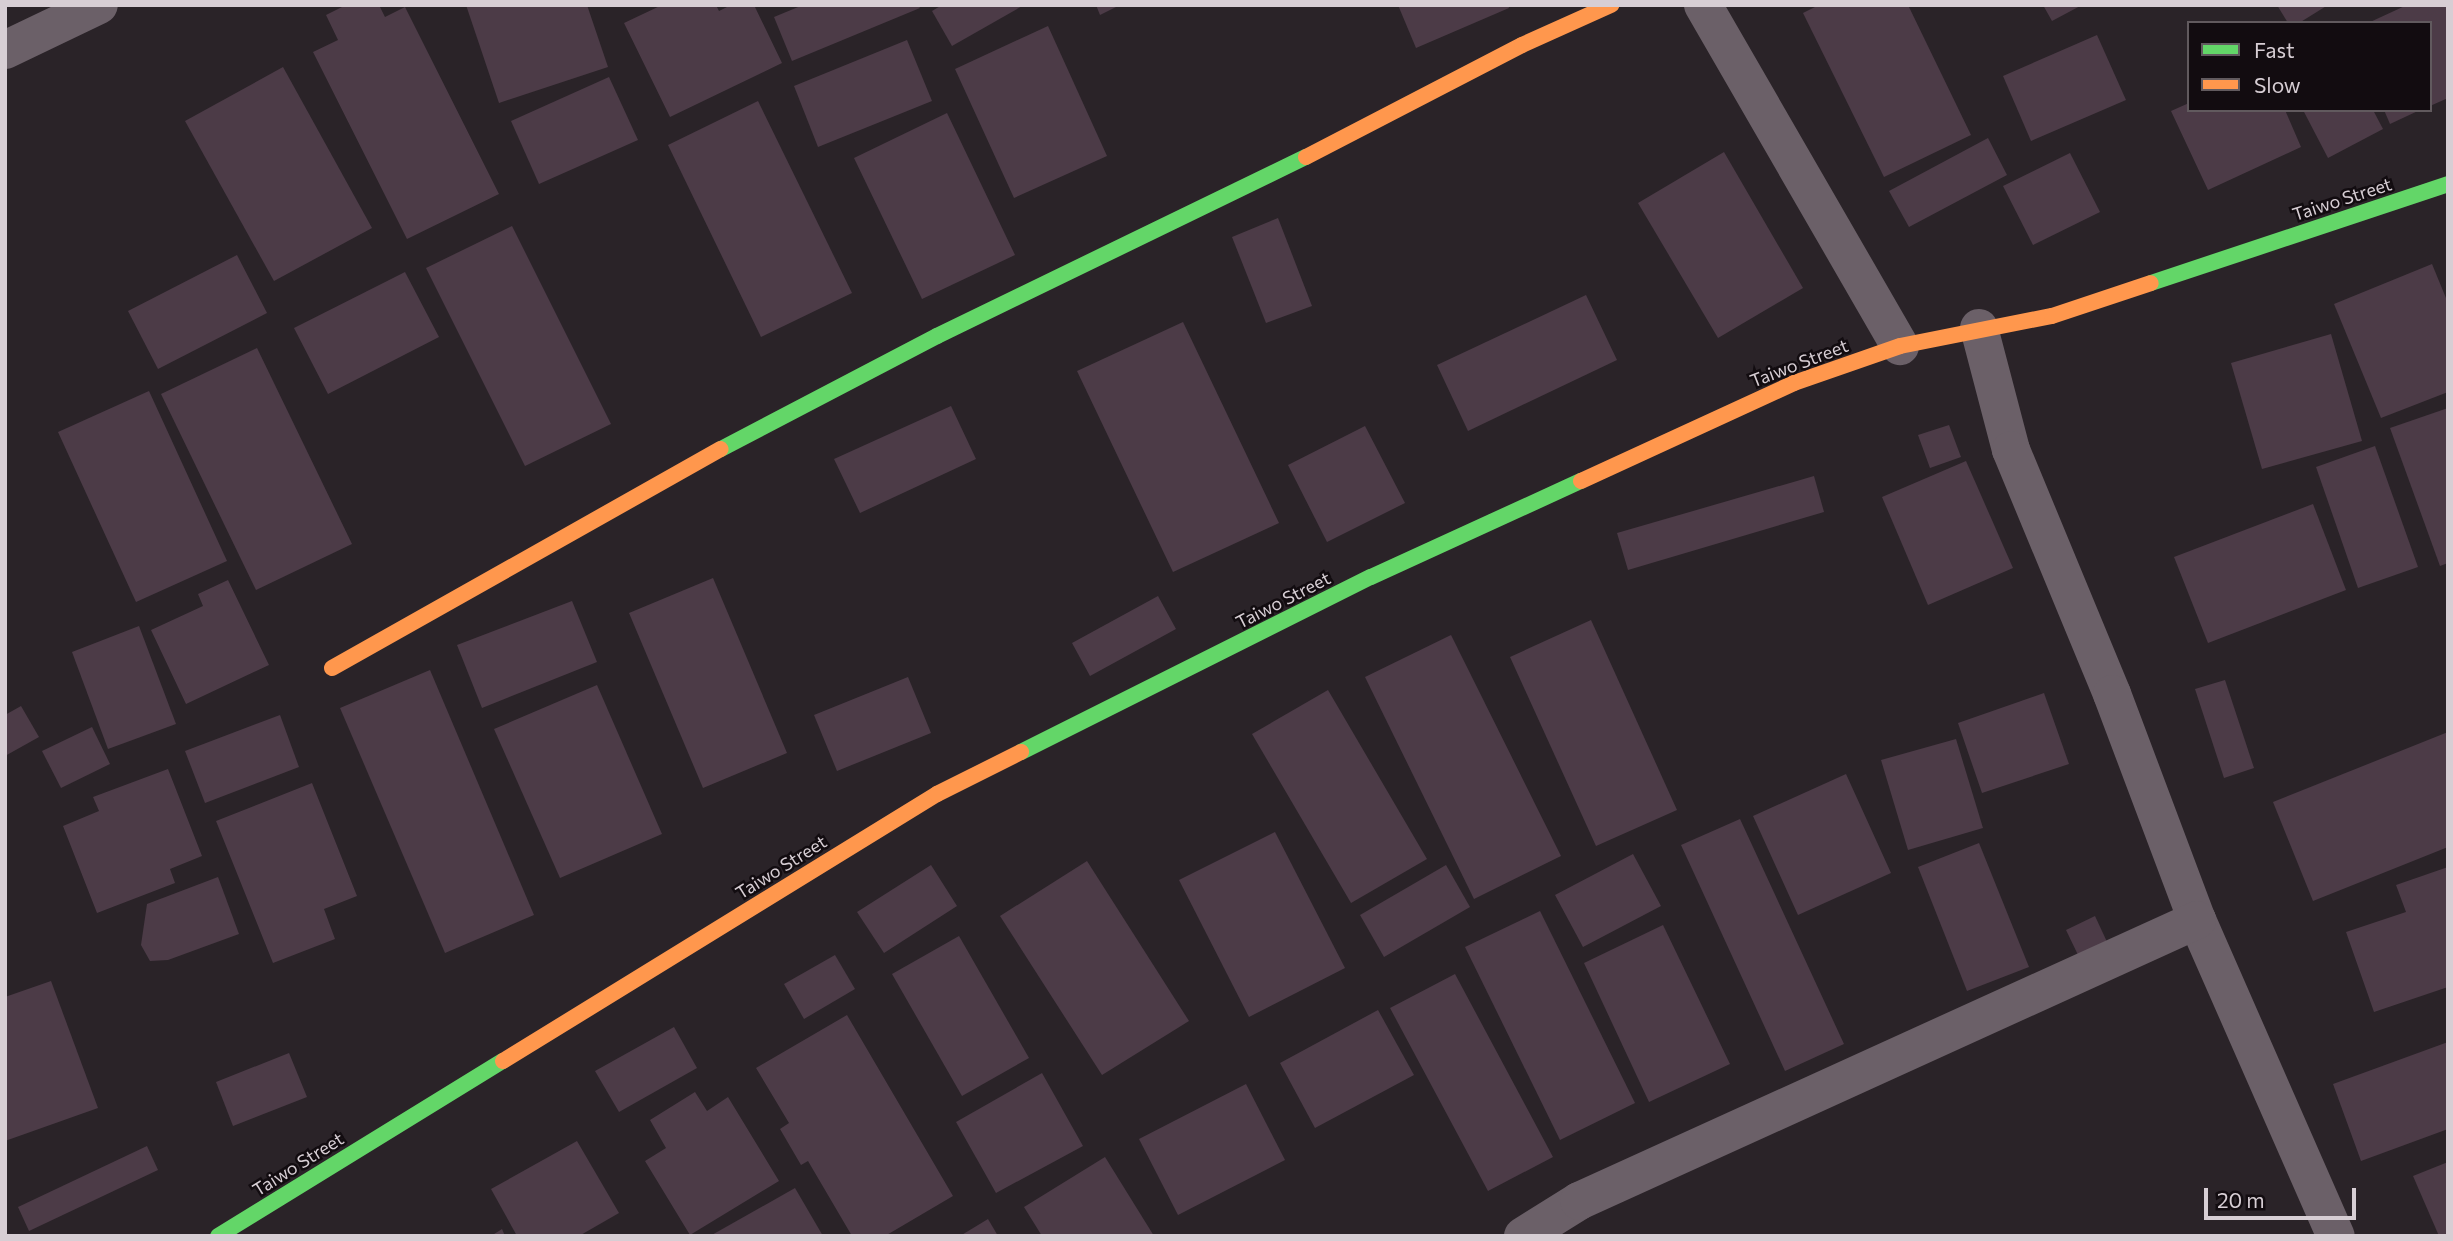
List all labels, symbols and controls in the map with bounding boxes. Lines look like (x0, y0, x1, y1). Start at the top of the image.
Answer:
legend (2187, 21, 2432, 112)
text: Fast (2254, 37, 2295, 62)
text: Slow (2254, 72, 2301, 97)
street label: Taiwo Street (2290, 173, 2394, 225)
street label: Taiwo Street (1747, 334, 1851, 392)
street label: Taiwo Street (1232, 567, 1334, 633)
street label: Taiwo Street (732, 830, 830, 904)
street label: Taiwo Street (249, 1127, 347, 1201)
scale bar (2208, 1174, 2360, 1218)
text: 20 m (2217, 1187, 2265, 1212)

